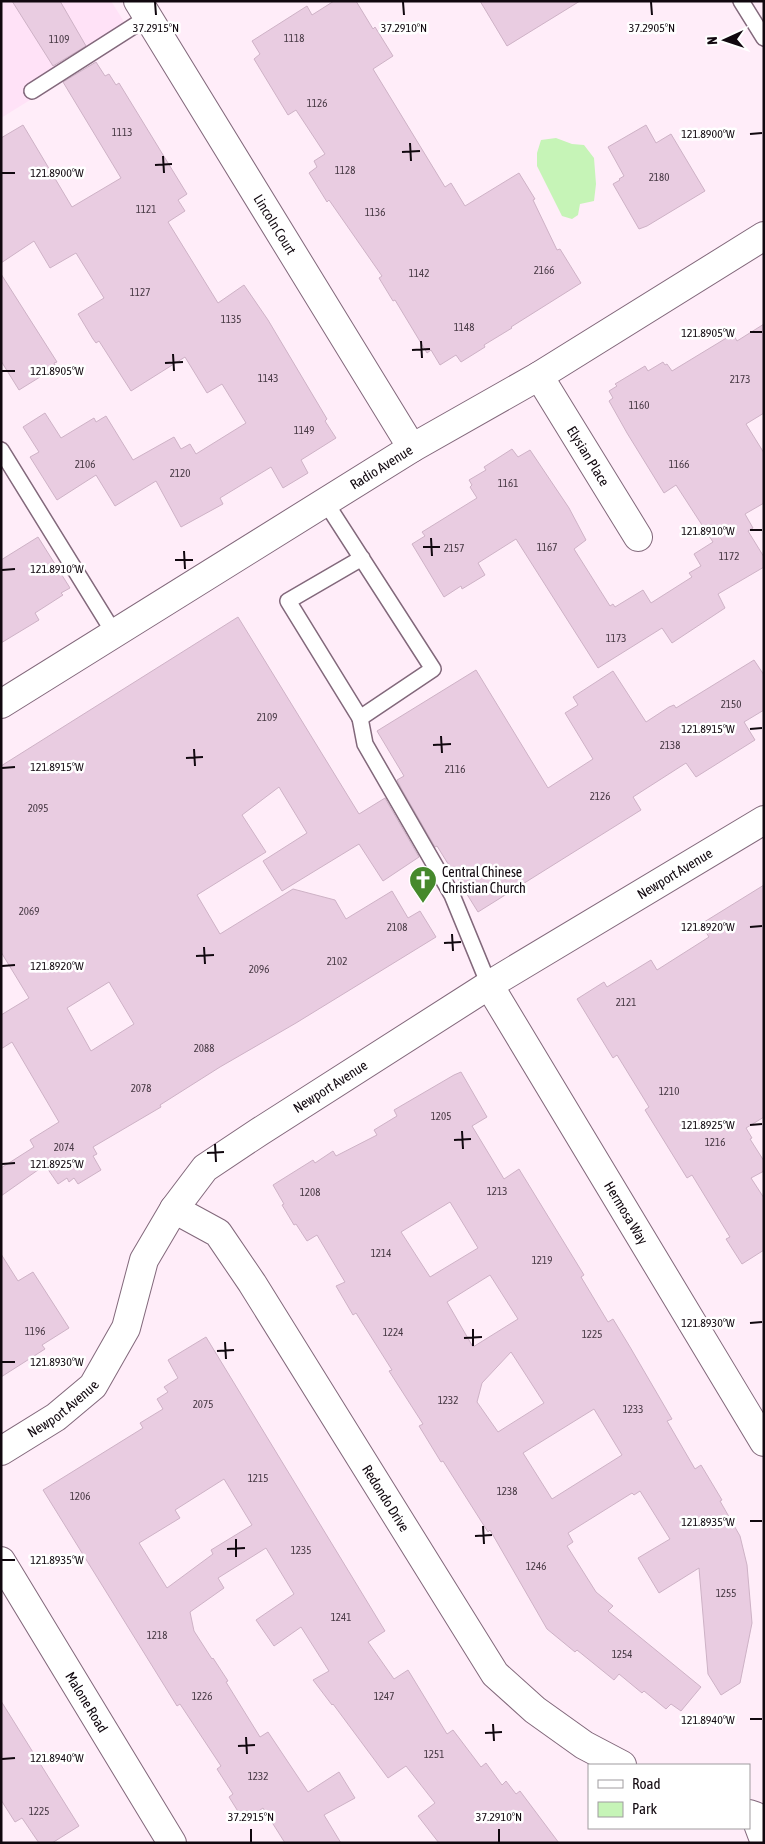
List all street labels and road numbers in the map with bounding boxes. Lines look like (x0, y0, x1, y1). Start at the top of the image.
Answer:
street label: Lincoln Court (250, 191, 299, 257)
street label: Elysian Place (564, 423, 613, 489)
street label: Radio Avenue (347, 442, 416, 493)
street label: Newport Avenue (634, 845, 715, 902)
street label: Newport Avenue (290, 1057, 370, 1116)
street label: Hermosa Way (601, 1178, 651, 1248)
street label: Newport Avenue (25, 1378, 102, 1441)
street label: Redondo Drive (359, 1462, 413, 1535)
street label: Malone Road (62, 1669, 111, 1735)

